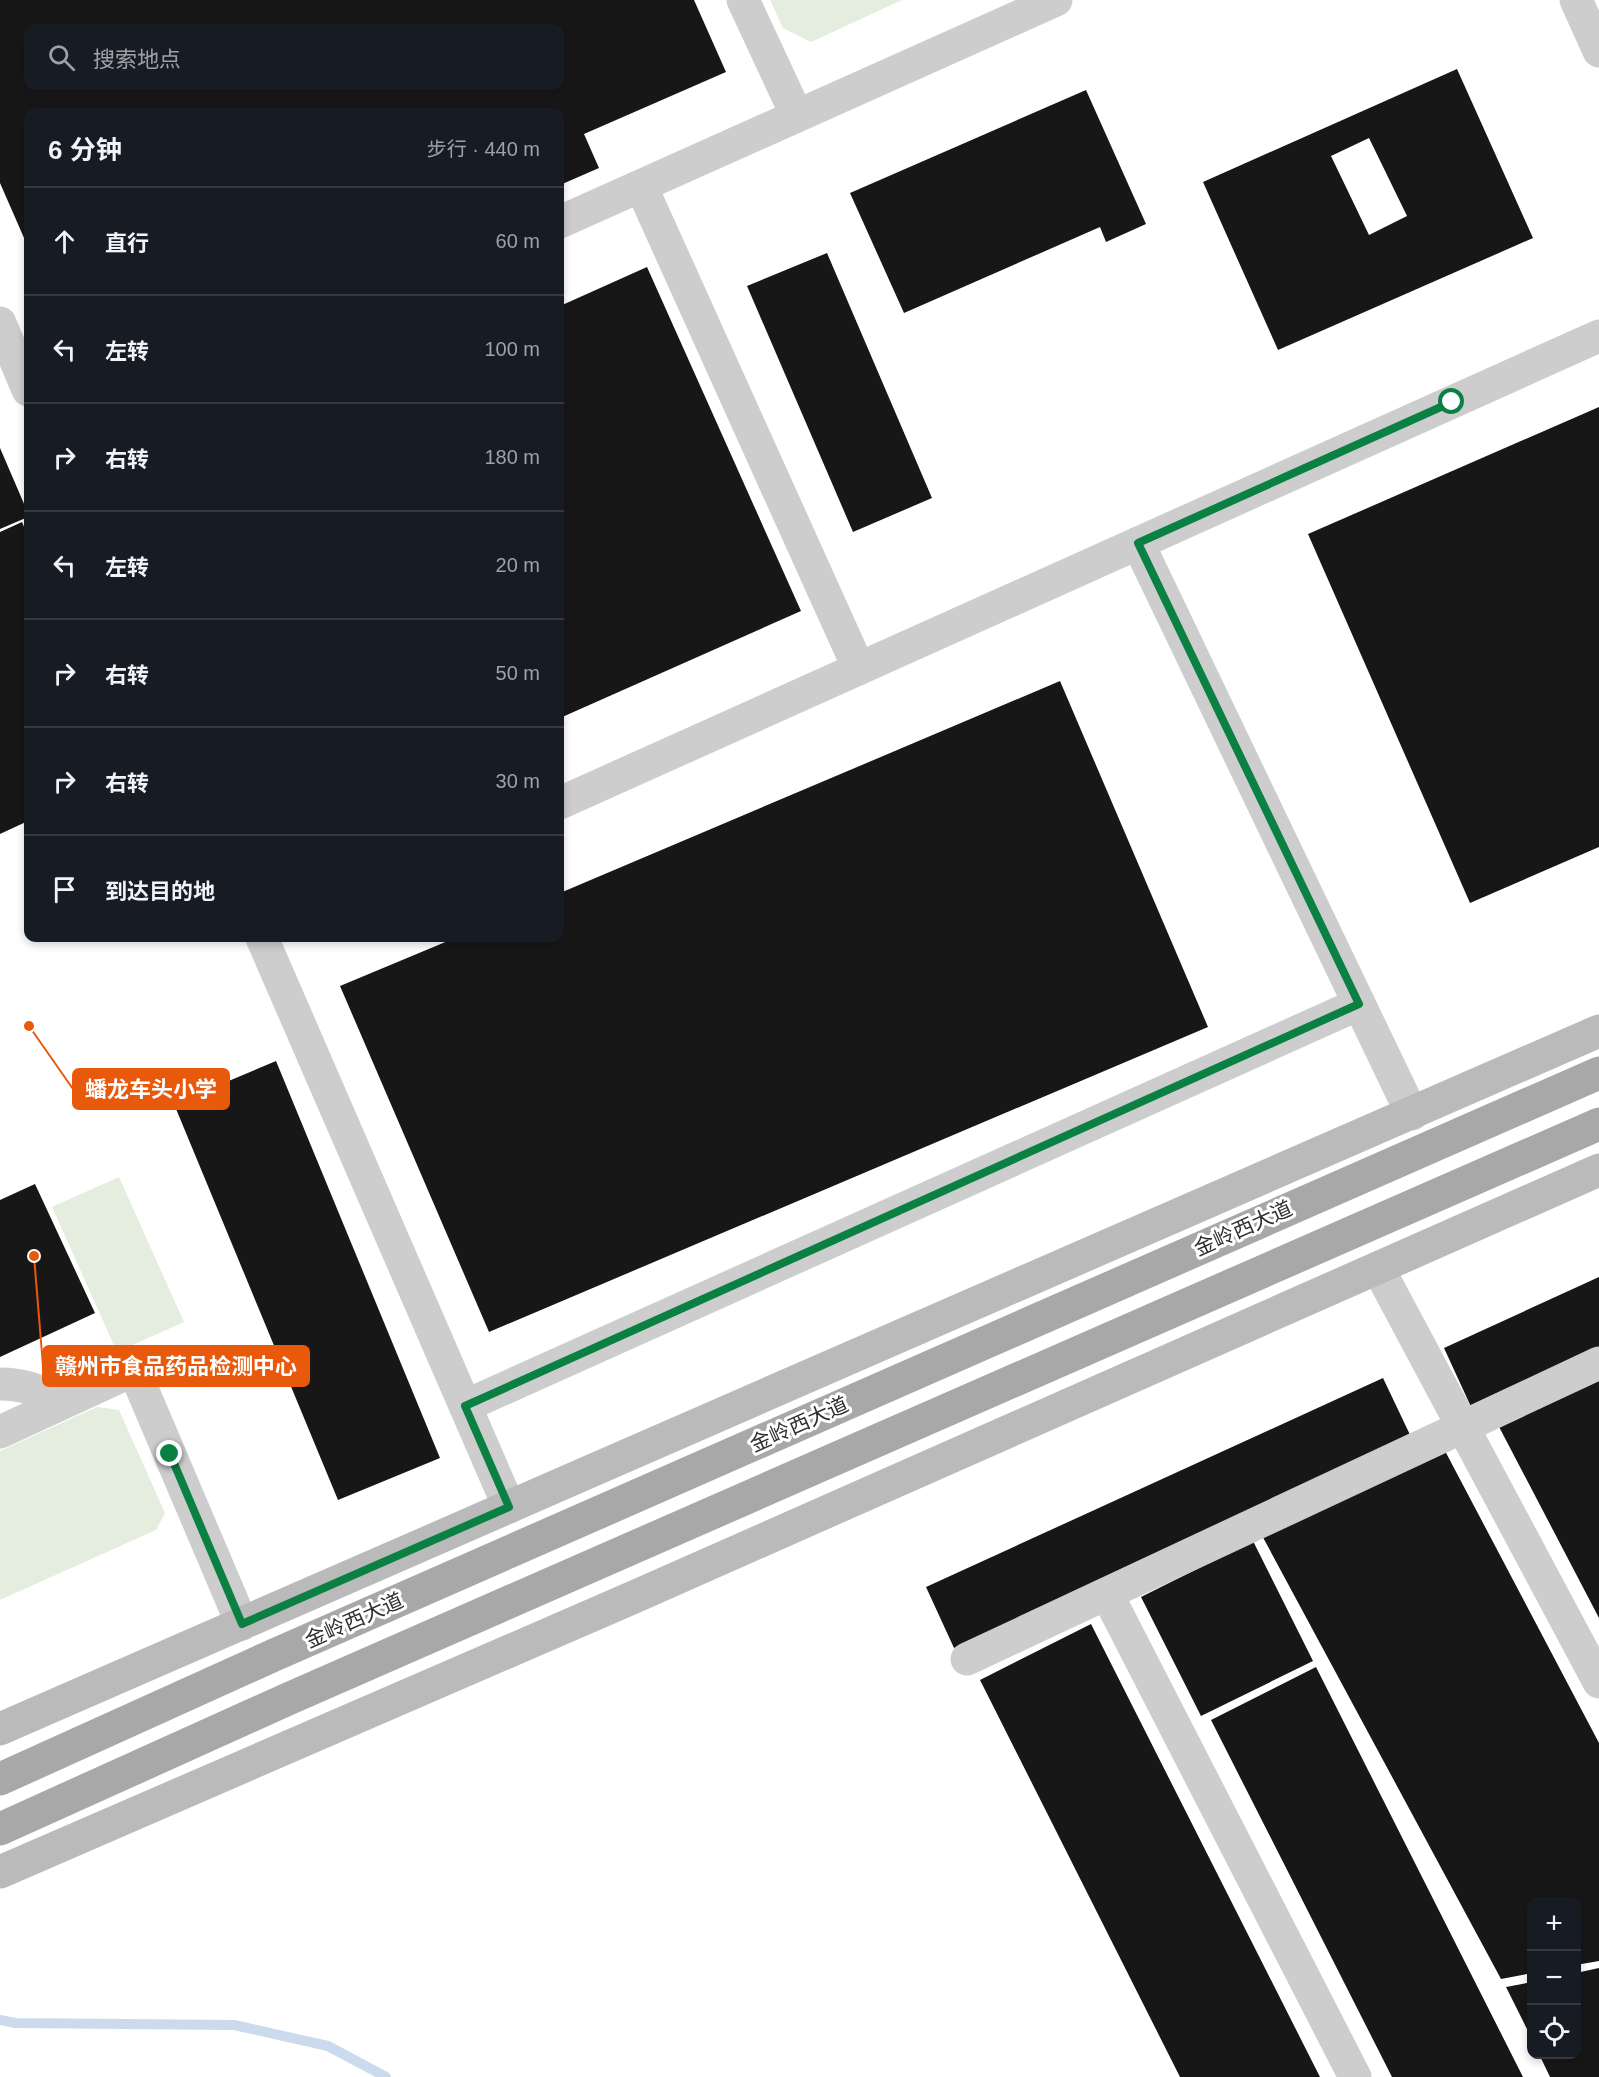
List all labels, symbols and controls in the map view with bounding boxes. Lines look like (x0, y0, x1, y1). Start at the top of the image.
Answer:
search box (24, 24, 564, 90)
icon: search (45, 41, 78, 74)
text: 搜索地点 (93, 47, 181, 72)
text: 6 分钟 (48, 135, 122, 165)
text: 步行 · 440 m (427, 138, 540, 160)
icon: ahead (48, 225, 81, 258)
text: 60 m (496, 230, 540, 252)
text: 直行 (105, 231, 149, 256)
icon: left (48, 333, 81, 366)
text: 100 m (484, 338, 540, 360)
text: 左转 (105, 339, 149, 364)
route start (1438, 388, 1464, 414)
icon: right (48, 441, 81, 474)
text: 180 m (484, 446, 540, 468)
text: 右转 (105, 447, 149, 472)
icon: left (48, 549, 81, 582)
text: 20 m (496, 554, 540, 576)
text: 左转 (105, 555, 149, 580)
icon: right (48, 657, 81, 690)
text: 50 m (496, 662, 540, 684)
text: 右转 (105, 663, 149, 688)
icon: right (48, 765, 81, 798)
text: 30 m (496, 770, 540, 792)
text: 右转 (105, 771, 149, 796)
icon: arrive (48, 873, 81, 906)
text: 到达目的地 (105, 879, 215, 904)
callout: 蟠龙车头小学 (73, 1069, 229, 1109)
text: 蟠龙车头小学 (85, 1077, 217, 1102)
street label: 金岭西大道 (1190, 1196, 1296, 1260)
callout: 赣州市食品药品检测中心 (43, 1346, 309, 1386)
text: 赣州市食品药品检测中心 (55, 1354, 297, 1379)
street label: 金岭西大道 (746, 1392, 852, 1456)
route end (156, 1440, 182, 1466)
street label: 金岭西大道 (301, 1588, 407, 1652)
map controls (1527, 1897, 1581, 2059)
button: + (1527, 1897, 1581, 1951)
button: − (1527, 1951, 1581, 2005)
button: locate (1527, 2005, 1581, 2059)

